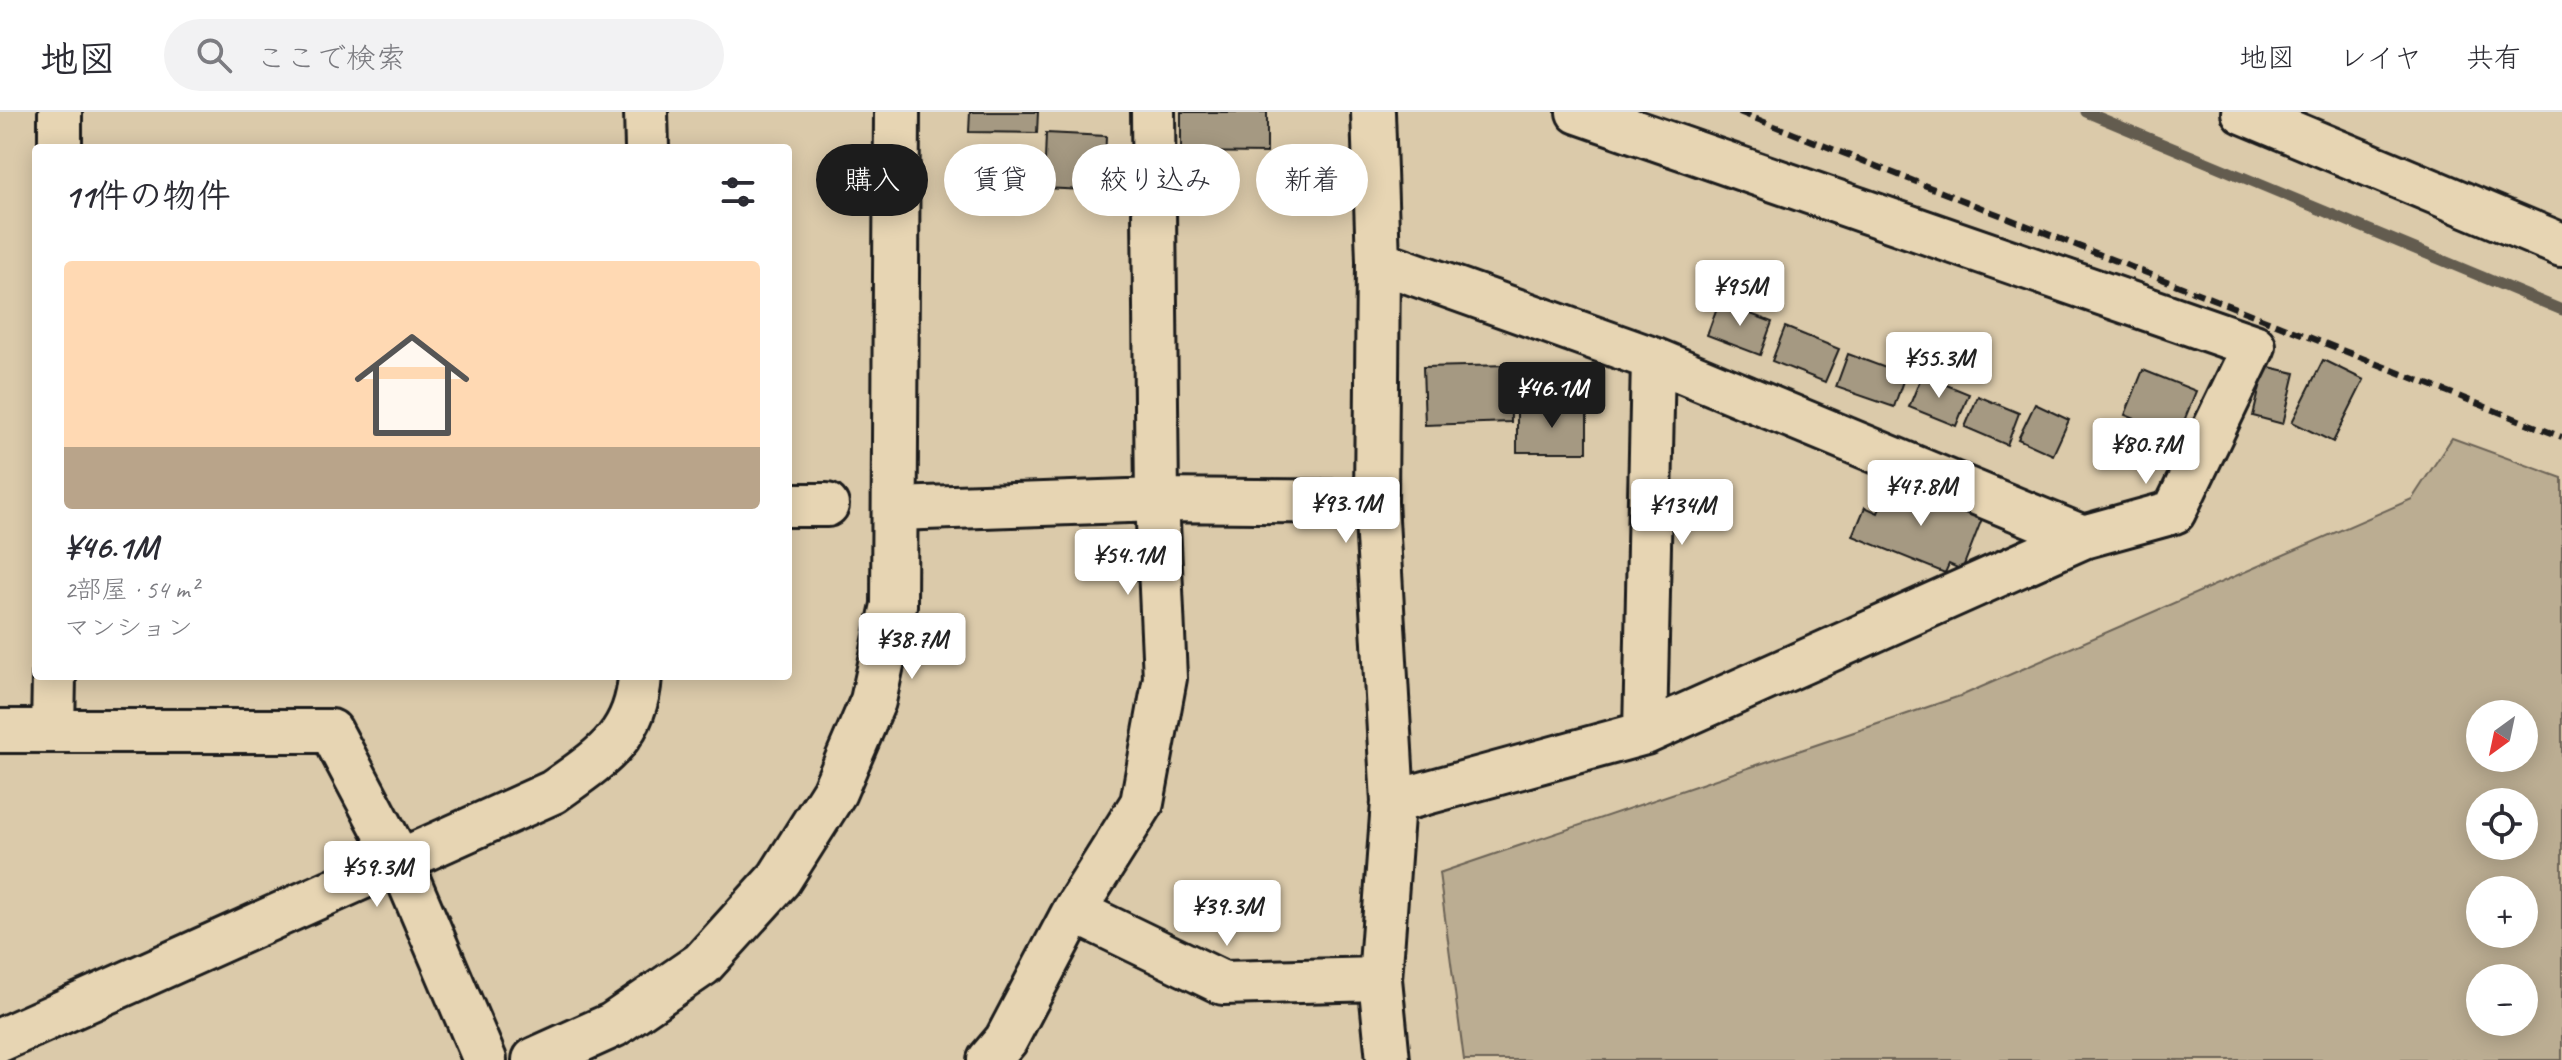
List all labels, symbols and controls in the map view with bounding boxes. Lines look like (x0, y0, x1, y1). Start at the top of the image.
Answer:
search box (164, 19, 724, 91)
icon: search (192, 33, 236, 77)
text: 地図 (40, 36, 116, 83)
text: ここで検索 (256, 39, 406, 77)
text: 地図 (2239, 40, 2295, 75)
text: レイヤ (2339, 40, 2422, 75)
text: 共有 (2466, 40, 2522, 75)
chip: 購入 (816, 144, 928, 216)
chip: 賃貸 (944, 144, 1056, 216)
chip: 絞り込み (1072, 144, 1240, 216)
chip: 新着 (1256, 144, 1368, 216)
icon: filters (716, 170, 760, 214)
text: 11件の物件 (64, 174, 231, 217)
pin: ¥95M (1693, 260, 1787, 328)
text: ¥95M (1713, 269, 1767, 302)
icon: home (340, 313, 484, 457)
pin: ¥55.3M (1874, 332, 2004, 400)
text: ¥55.3M (1904, 341, 1974, 374)
pin: ¥46.1M (1487, 362, 1617, 430)
text: ¥46.1M (1516, 371, 1588, 404)
pin: ¥80.7M (2081, 418, 2211, 486)
text: ¥80.7M (2111, 427, 2181, 460)
pin: ¥47.8M (1856, 460, 1986, 528)
text: ¥47.8M (1886, 469, 1956, 502)
pin: ¥93.1M (1281, 477, 1411, 545)
pin: ¥134M (1626, 479, 1738, 547)
text: ¥93.1M (1311, 486, 1381, 519)
text: ¥134M (1649, 488, 1715, 521)
text: ¥46.1M (64, 525, 157, 568)
pin: ¥54.1M (1063, 529, 1193, 597)
text: ¥54.1M (1093, 538, 1163, 571)
text: 2部屋 · 54 m² (64, 573, 198, 606)
text: マンション (64, 611, 193, 644)
pin: ¥38.7M (847, 613, 977, 681)
text: ¥38.7M (877, 622, 947, 655)
north arrow (2466, 700, 2538, 772)
map controls (2466, 700, 2538, 1036)
button: locate (2466, 788, 2538, 860)
pin: ¥59.3M (312, 841, 442, 909)
text: ¥59.3M (342, 850, 412, 883)
button: + (2466, 876, 2538, 948)
pin: ¥39.3M (1162, 880, 1292, 948)
text: ¥39.3M (1192, 889, 1262, 922)
button: − (2466, 964, 2538, 1036)

